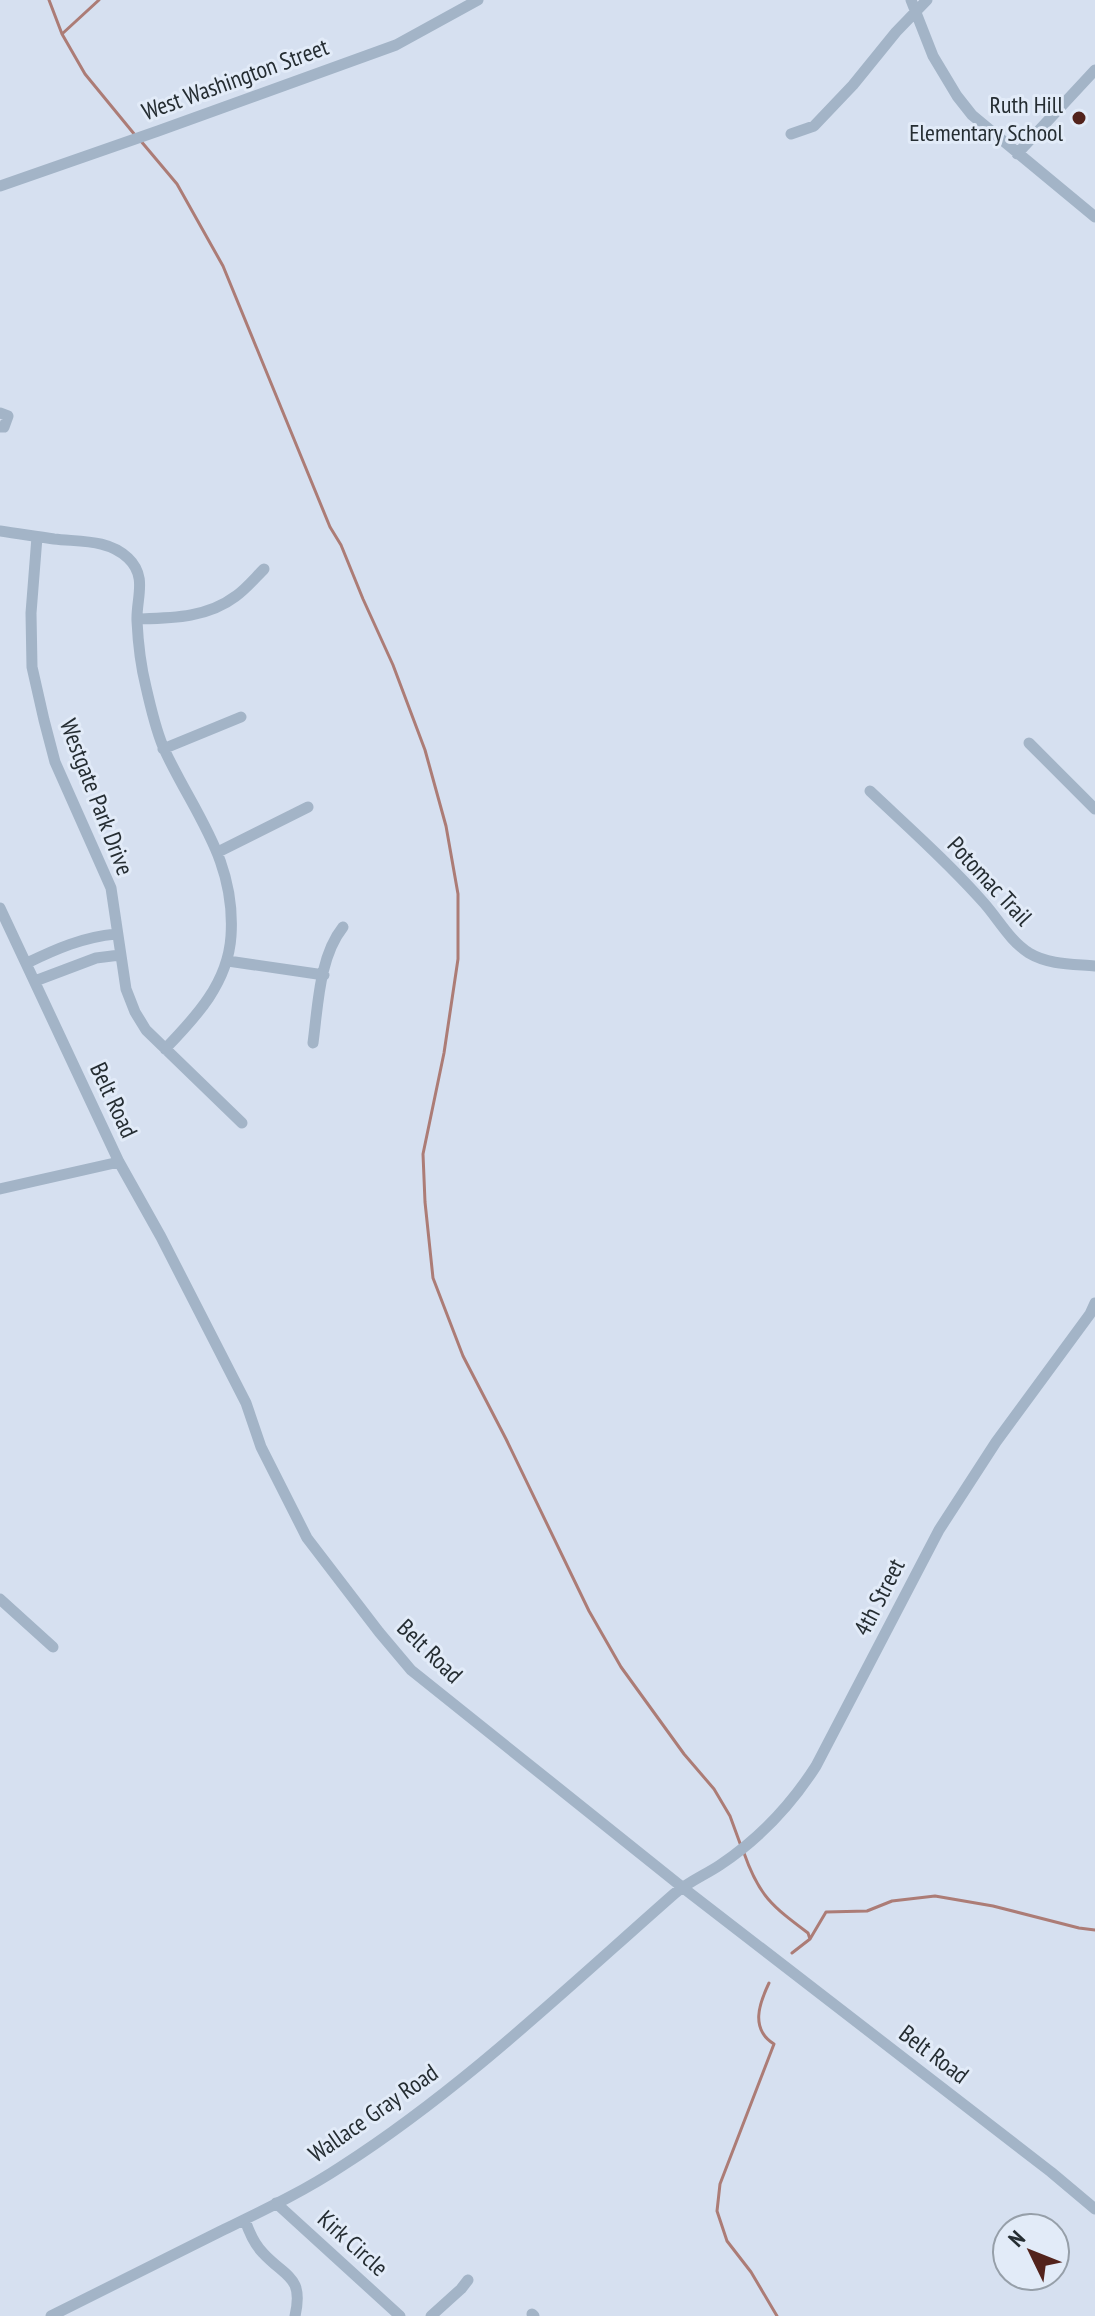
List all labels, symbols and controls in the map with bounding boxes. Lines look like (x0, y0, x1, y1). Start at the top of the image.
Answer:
street label: West Washington Street (137, 31, 333, 127)
place label: Ruth Hill Elementary School (909, 89, 1063, 148)
marker: Ruth Hill Elementary School (1070, 109, 1088, 127)
street label: Westgate Park Drive (53, 714, 141, 880)
street label: Potomac Trail (941, 830, 1039, 932)
street label: Belt Road (83, 1057, 145, 1143)
street label: 4th Street (846, 1553, 912, 1641)
street label: Belt Road (391, 1612, 469, 1690)
street label: Belt Road (893, 2018, 975, 2090)
street label: Wallace Gray Road (302, 2057, 444, 2169)
street label: Kirk Circle (311, 2203, 395, 2283)
north arrow (991, 2212, 1071, 2292)
text: N (1002, 2224, 1031, 2252)

